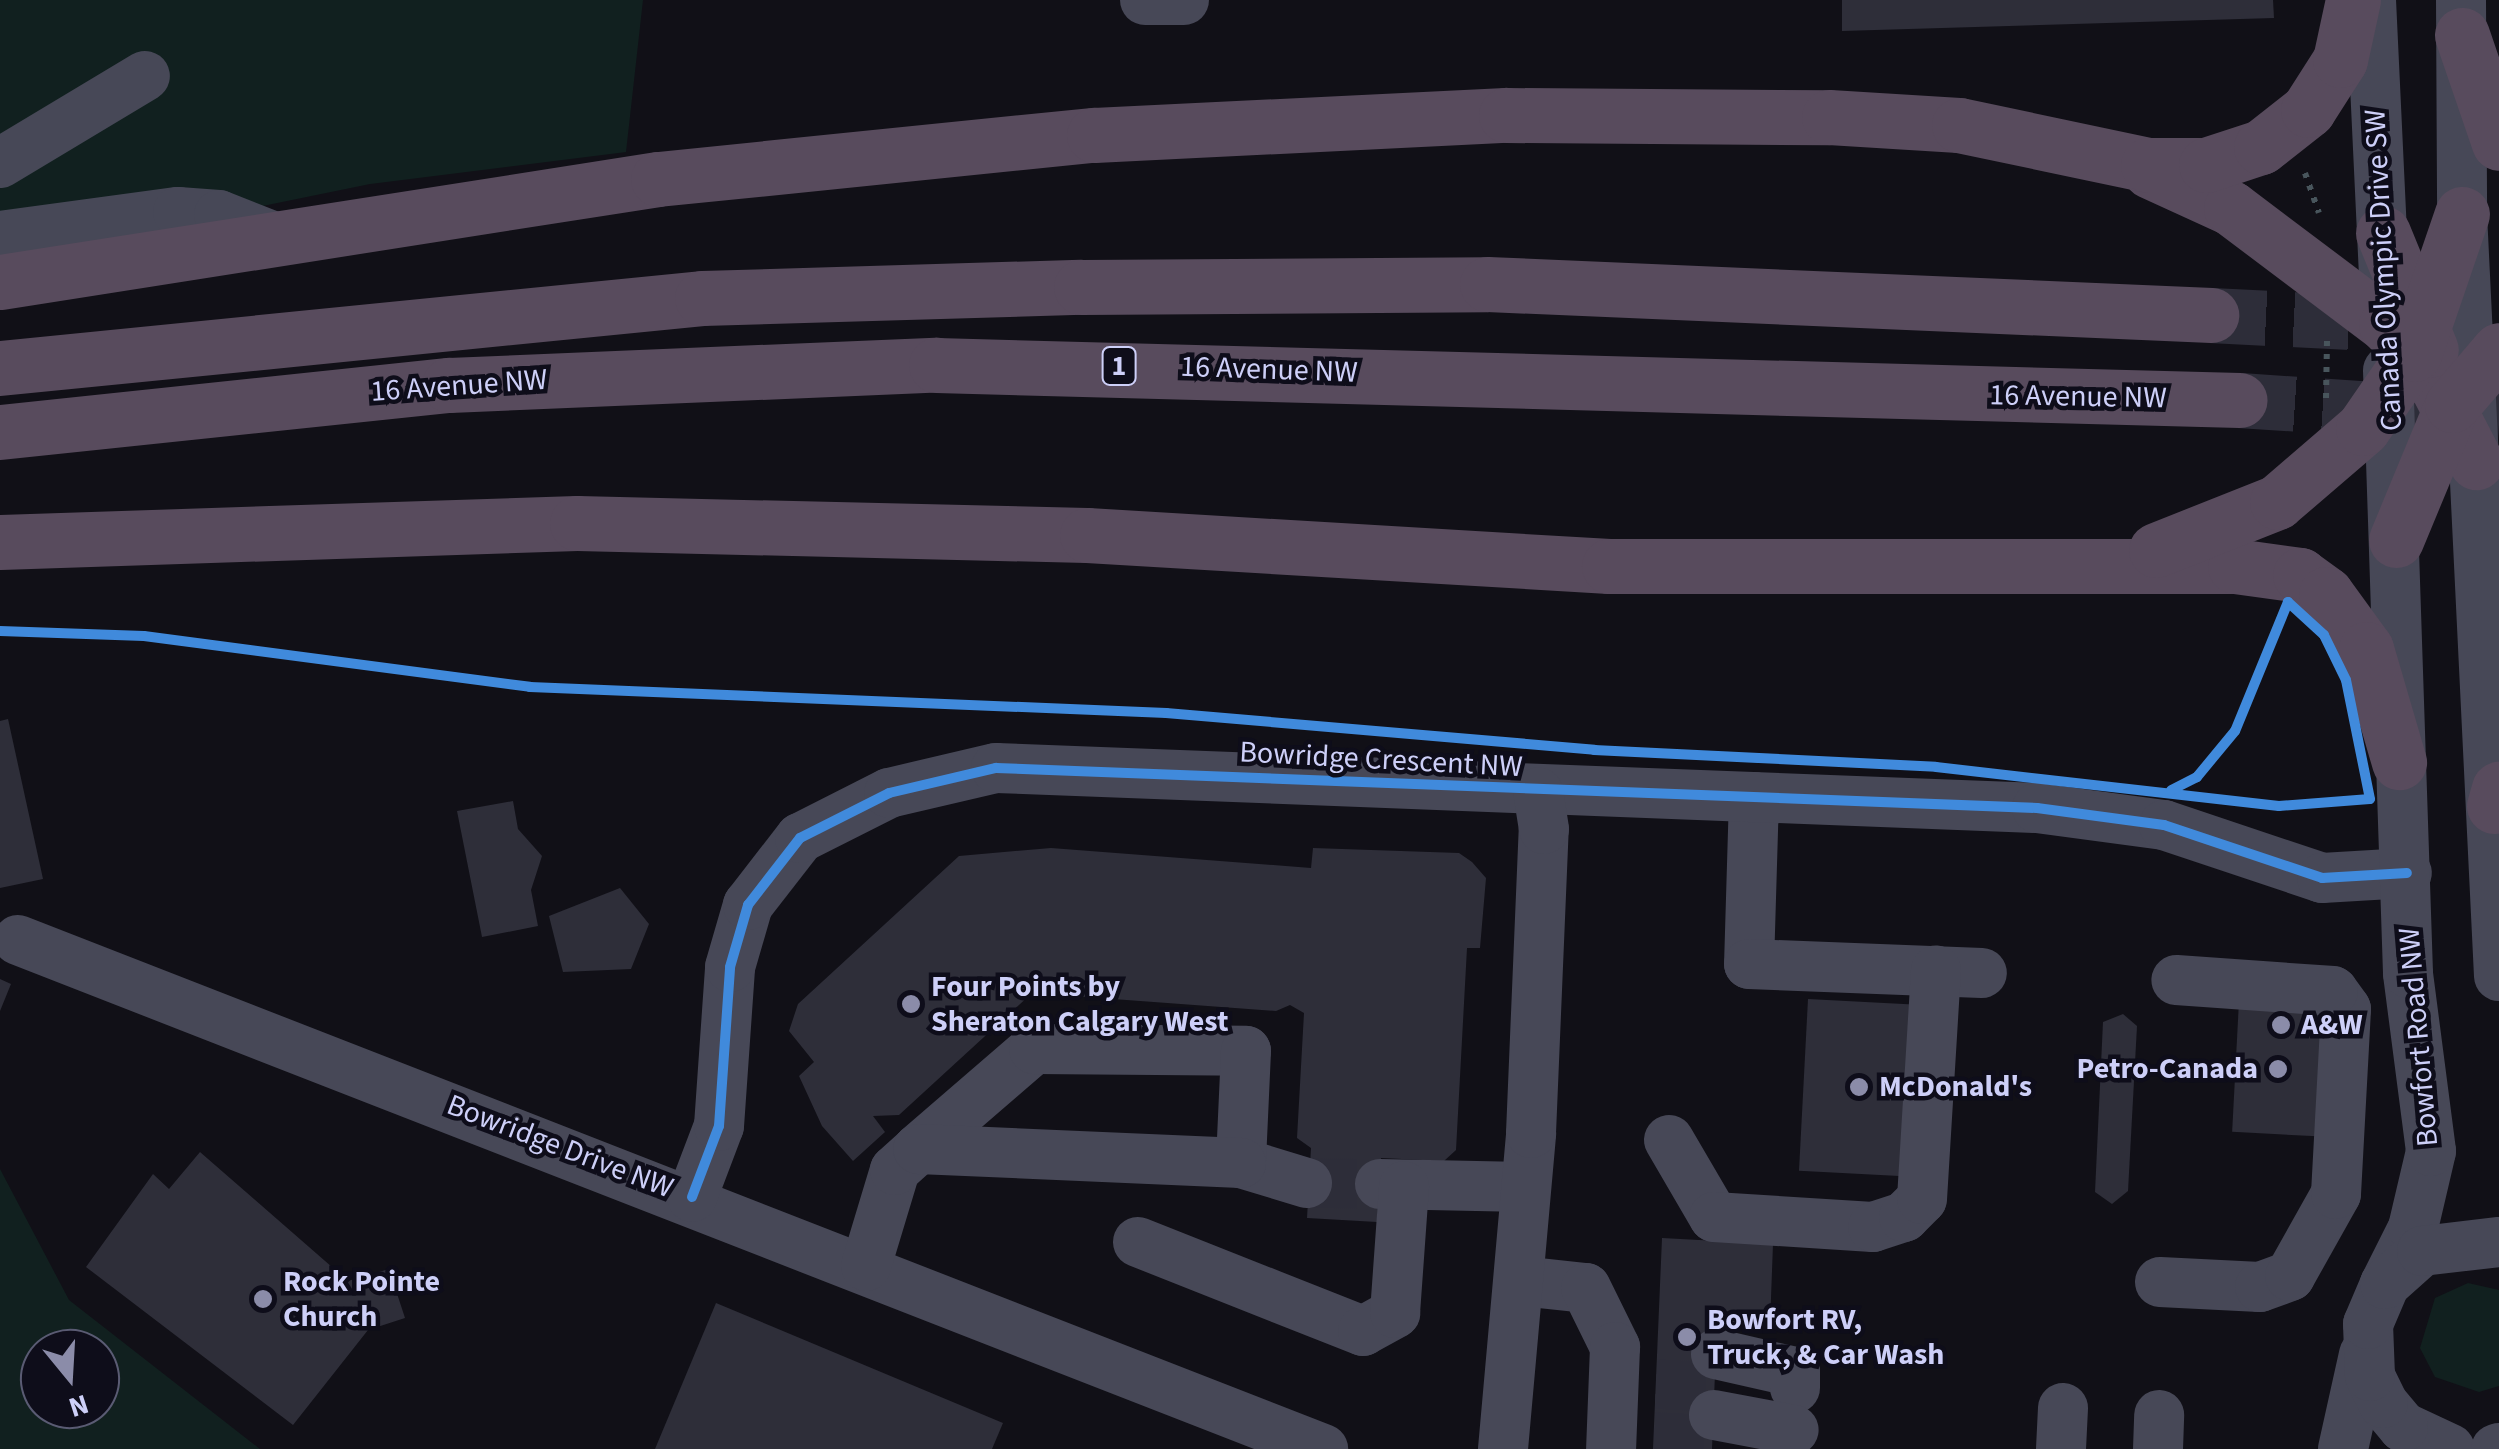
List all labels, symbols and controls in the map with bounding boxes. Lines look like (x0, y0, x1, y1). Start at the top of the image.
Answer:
street label: Canada Olympic Drive SW (2358, 108, 2410, 432)
road number: 1 (1102, 343, 1136, 389)
street label: 16 Avenue NW (1180, 349, 1358, 391)
street label: 16 Avenue NW (369, 362, 549, 410)
street label: 16 Avenue NW (1989, 377, 2167, 417)
street label: Bowridge Crescent NW (1238, 735, 1524, 785)
street label: Bowfort Road NW (2391, 926, 2447, 1148)
place label: Four Points by Sheraton Calgary West (931, 969, 1228, 1040)
marker: Four Points by Sheraton Calgary West (900, 993, 922, 1015)
place label: A&W (2301, 1007, 2363, 1043)
marker: A&W (2270, 1014, 2292, 1036)
place label: Petro-Canada (2076, 1051, 2258, 1087)
marker: Petro-Canada (2267, 1058, 2289, 1080)
place label: McDonald's (1879, 1069, 2032, 1105)
marker: McDonald's (1848, 1076, 1870, 1098)
street label: Bowridge Drive NW (442, 1087, 678, 1207)
place label: Rock Pointe Church (283, 1264, 440, 1334)
marker: Rock Pointe Church (252, 1288, 274, 1310)
place label: Bowfort RV, Truck, & Car Wash (1707, 1302, 1944, 1372)
marker: Bowfort RV, Truck, & Car Wash (1676, 1326, 1698, 1348)
north arrow (20, 1329, 120, 1429)
text: N (64, 1384, 94, 1428)

